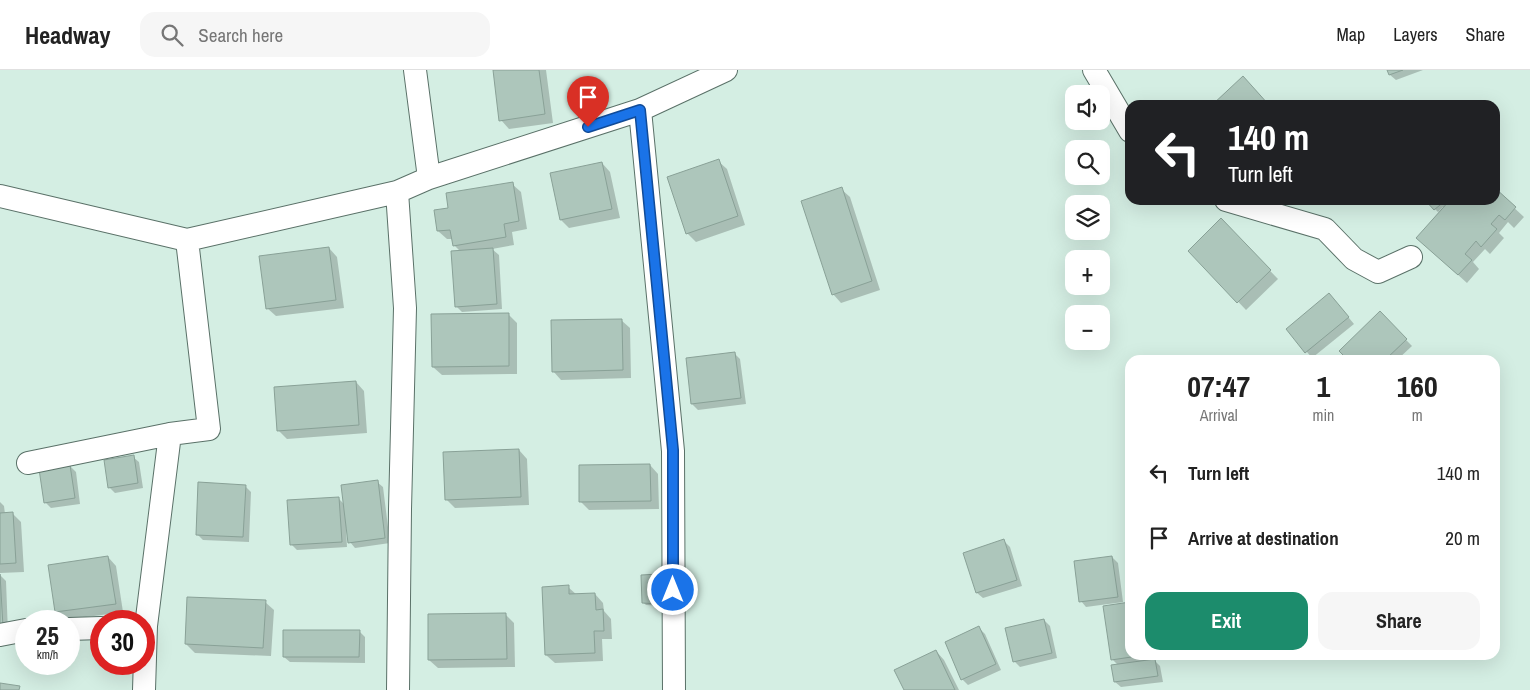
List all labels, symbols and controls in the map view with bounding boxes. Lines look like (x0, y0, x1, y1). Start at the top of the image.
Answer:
search box (140, 12, 490, 57)
text: Headway (25, 19, 110, 51)
icon: search (158, 21, 186, 49)
text: Search here (198, 22, 283, 48)
text: Map (1337, 22, 1365, 47)
text: Layers (1393, 22, 1438, 47)
text: Share (1466, 22, 1505, 47)
pin (567, 76, 609, 127)
icon: arrive (574, 83, 602, 111)
map controls (1065, 85, 1110, 350)
button: sound (1065, 85, 1110, 130)
text: 140 m (1228, 114, 1309, 161)
icon: left (1145, 120, 1210, 185)
button: search (1065, 140, 1110, 185)
text: Turn left (1228, 159, 1293, 189)
button: layers (1065, 195, 1110, 240)
button: + (1065, 250, 1110, 295)
button: − (1065, 305, 1110, 350)
text: 07:47 (1187, 366, 1250, 406)
text: 1 (1317, 366, 1330, 406)
text: 160 (1397, 366, 1438, 406)
text: Arrival (1200, 404, 1238, 426)
text: min (1312, 404, 1334, 426)
text: m (1412, 404, 1423, 426)
icon: left (1145, 459, 1173, 487)
text: Turn left (1188, 460, 1249, 486)
text: 140 m (1437, 460, 1480, 486)
icon: arrive (1145, 524, 1173, 552)
text: Arrive at destination (1188, 525, 1339, 551)
text: 20 m (1445, 525, 1480, 551)
position arrow (646, 563, 698, 615)
button: Exit (1145, 592, 1308, 650)
button: Share (1318, 592, 1480, 650)
speed limit sign: 30 (90, 610, 155, 675)
text: 25 (36, 619, 59, 653)
text: km/h (37, 647, 58, 663)

